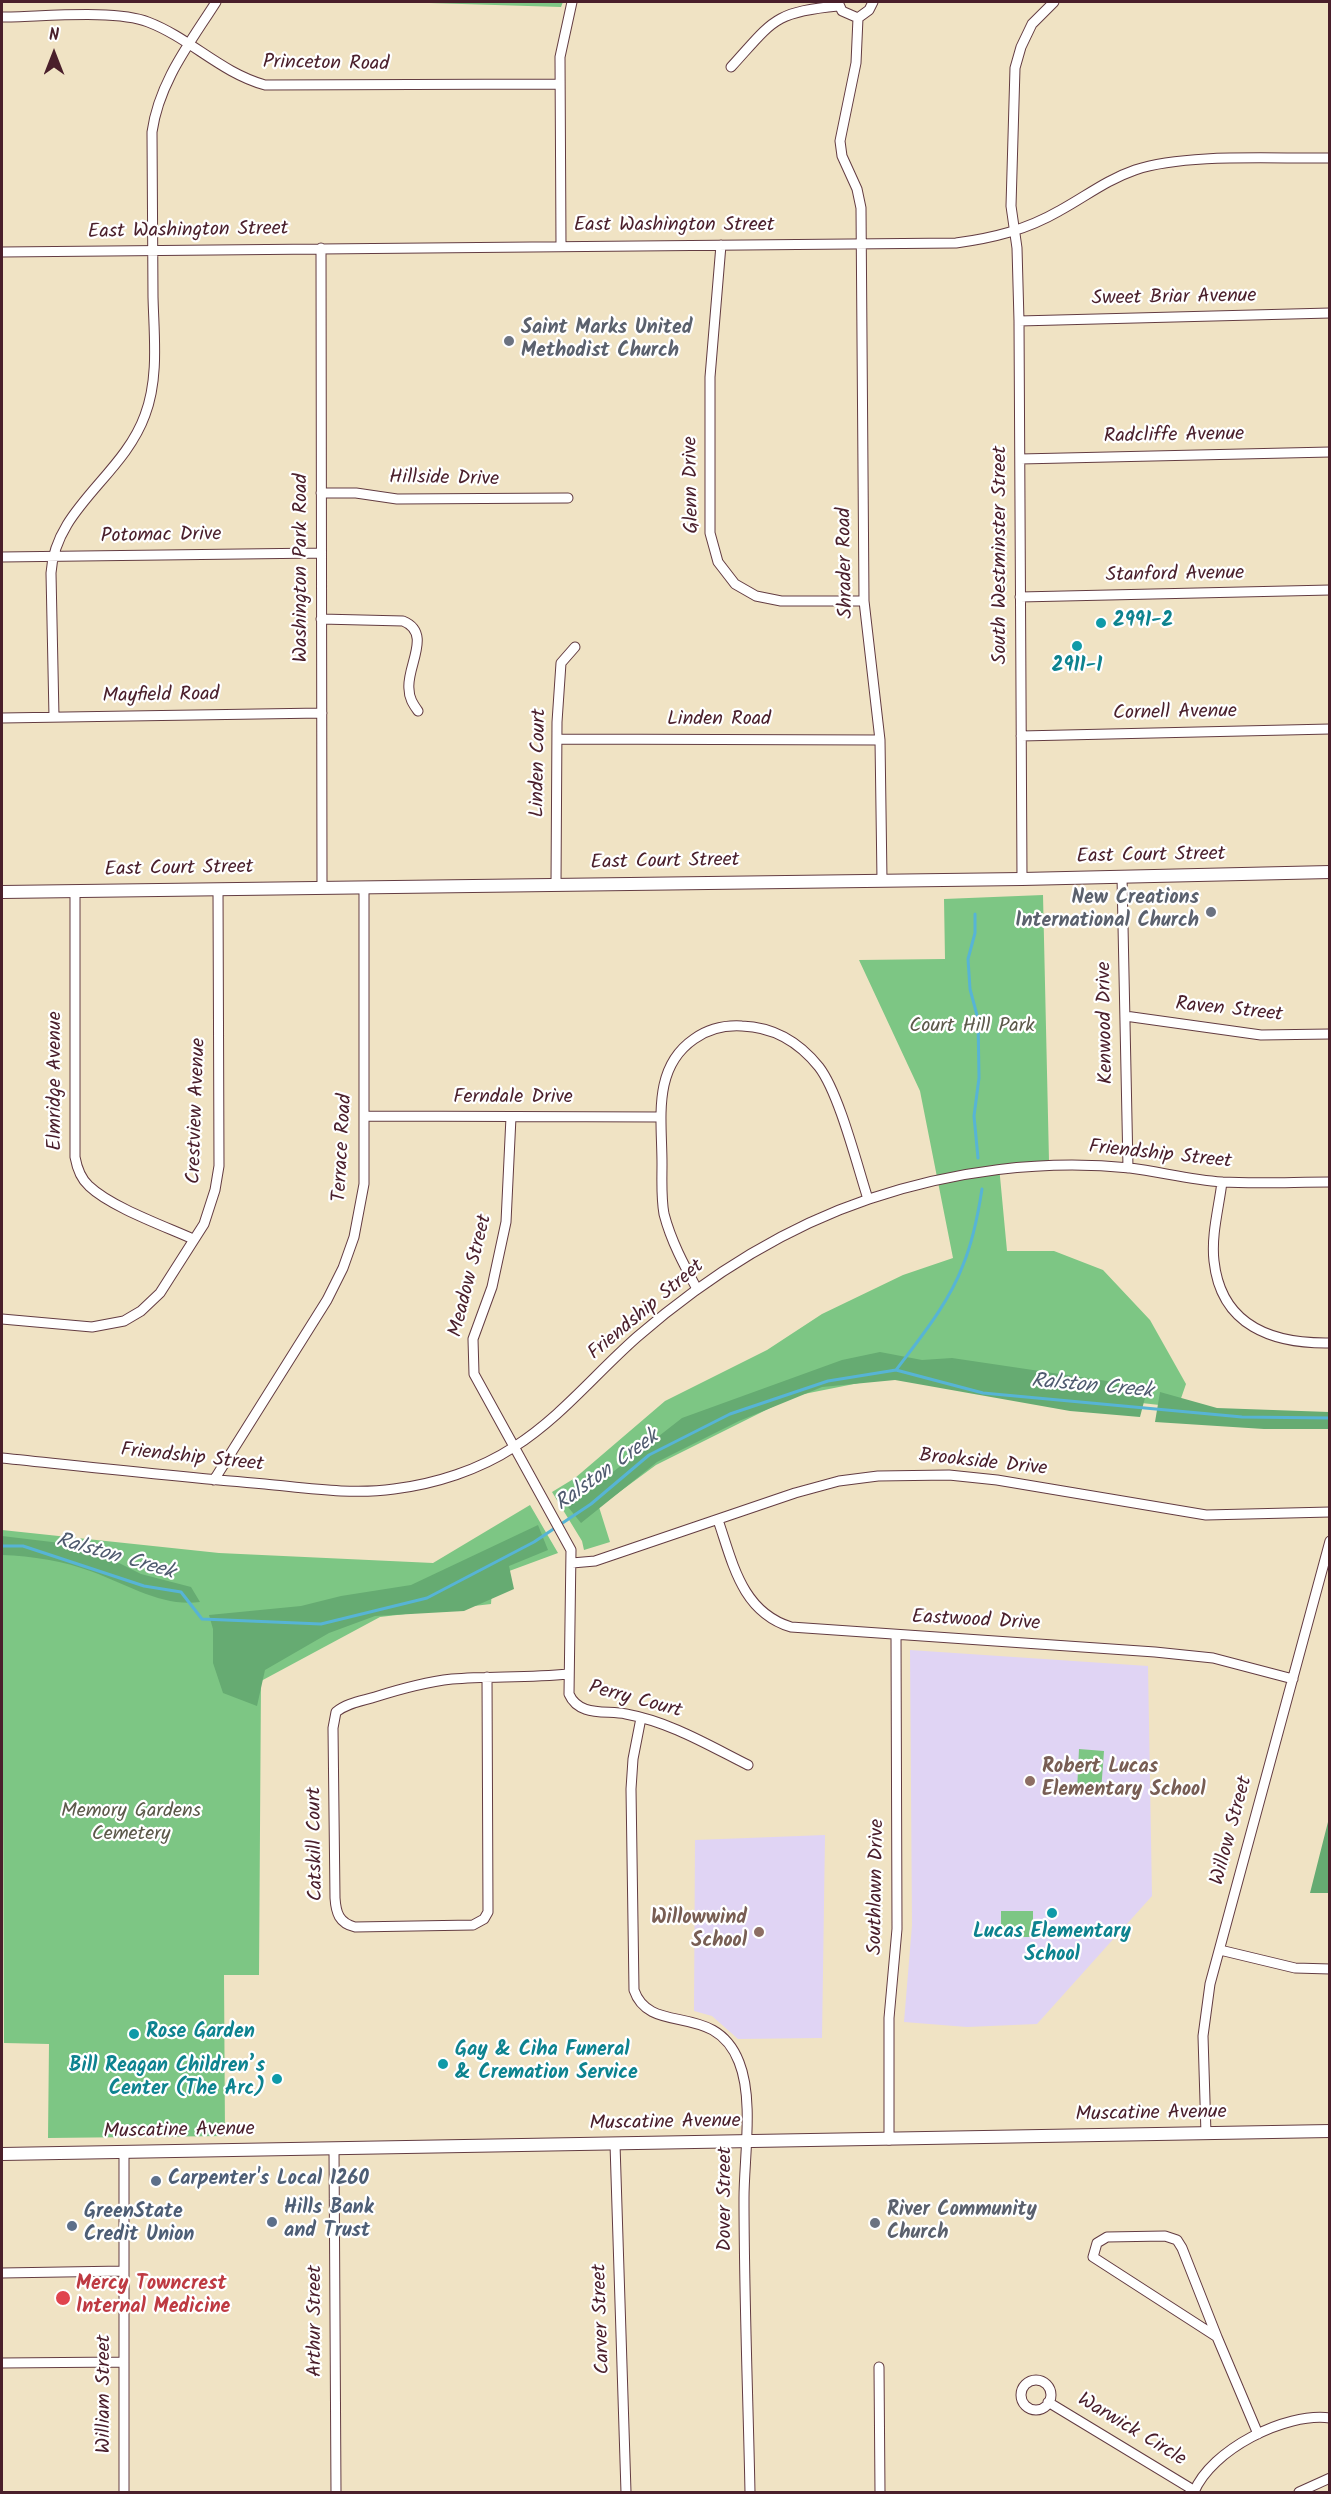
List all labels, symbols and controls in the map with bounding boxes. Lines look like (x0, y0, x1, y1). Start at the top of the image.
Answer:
text: N (49, 23, 59, 48)
north arrow (24, 24, 84, 84)
street label: Princeton Road (263, 52, 389, 78)
street label: East Washington Street (574, 215, 774, 239)
street label: East Washington Street (87, 218, 289, 246)
street label: Sweet Briar Avenue (1091, 286, 1257, 312)
place label: Saint Marks United Methodist Church (521, 318, 692, 365)
marker: Saint Marks United Methodist Church (502, 334, 516, 348)
street label: Radcliffe Avenue (1104, 424, 1244, 450)
street label: Glenn Drive (680, 436, 706, 534)
street label: South Westminster Street (990, 446, 1014, 664)
street label: Hillside Drive (389, 467, 499, 493)
street label: Washington Park Road (291, 473, 315, 663)
street label: Shrader Road (834, 507, 860, 619)
street label: Potomac Drive (100, 524, 222, 550)
street label: Stanford Avenue (1106, 563, 1244, 589)
place label: 2991-2 (1113, 611, 1173, 635)
marker: 2991-2 (1094, 616, 1108, 630)
marker: 2911-1 (1070, 639, 1084, 653)
place label: 2911-1 (1052, 656, 1102, 680)
street label: Mayfield Road (102, 684, 220, 710)
street label: Cornell Avenue (1113, 701, 1237, 727)
street label: Linden Court (527, 708, 553, 818)
street label: Linden Road (667, 709, 771, 733)
street label: East Court Street (1076, 844, 1226, 870)
street label: East Court Street (590, 850, 740, 876)
street label: East Court Street (104, 857, 254, 883)
place label: New Creations International Church (1015, 888, 1199, 935)
marker: New Creations International Church (1204, 905, 1218, 919)
street label: Kenwood Drive (1094, 961, 1120, 1085)
street label: Raven Street (1174, 993, 1284, 1029)
street label: Elmridge Avenue (45, 1011, 69, 1151)
park label: Court Hill Park (909, 1016, 1035, 1040)
street label: Crestview Avenue (183, 1037, 213, 1185)
street label: Ferndale Drive (453, 1087, 573, 1111)
street label: Terrace Road (329, 1093, 359, 1203)
street label: Friendship Street (1087, 1137, 1233, 1175)
street label: Meadow Street (445, 1212, 499, 1340)
street label: Friendship Street (584, 1256, 710, 1366)
water label: Ralston Creek (1030, 1370, 1154, 1406)
water label: Ralston Creek (551, 1426, 665, 1518)
street label: Friendship Street (119, 1440, 265, 1478)
street label: Brookside Drive (918, 1445, 1048, 1483)
water label: Ralston Creek (53, 1529, 177, 1587)
street label: Eastwood Drive (911, 1607, 1041, 1637)
street label: Perry Court (586, 1677, 684, 1725)
place label: Robert Lucas Elementary School (1042, 1757, 1206, 1804)
marker: Robert Lucas Elementary School (1023, 1774, 1037, 1788)
street label: Willow Street (1207, 1774, 1259, 1888)
street label: Catskill Court (304, 1786, 330, 1902)
park label: Memory Gardens Cemetery (61, 1801, 201, 1848)
street label: Southlawn Drive (865, 1819, 891, 1955)
marker: Lucas Elementary School (1045, 1906, 1059, 1920)
place label: Willowwind School (651, 1908, 747, 1955)
place label: Lucas Elementary School (973, 1922, 1131, 1969)
marker: Willowwind School (752, 1925, 766, 1939)
place label: Rose Garden (146, 2022, 255, 2046)
marker: Rose Garden (127, 2027, 141, 2041)
place label: Gay & Ciha Funeral & Cremation Service (455, 2040, 638, 2087)
place label: Bill Reagan Children’s Center (The Arc) (69, 2056, 265, 2103)
marker: Gay & Ciha Funeral & Cremation Service (436, 2057, 450, 2071)
marker: Bill Reagan Children’s Center (The Arc) (270, 2072, 284, 2086)
street label: Muscatine Avenue (1075, 2102, 1227, 2128)
street label: Muscatine Avenue (589, 2111, 741, 2137)
street label: Muscatine Avenue (103, 2119, 255, 2145)
street label: Dover Street (715, 2147, 739, 2251)
place label: Carpenter's Local 1260 (168, 2169, 369, 2193)
marker: Carpenter's Local 1260 (149, 2174, 163, 2188)
place label: Hills Bank and Trust (284, 2198, 374, 2245)
place label: River Community Church (887, 2200, 1037, 2247)
place label: GreenState Credit Union (84, 2202, 194, 2249)
marker: Hills Bank and Trust (265, 2215, 279, 2229)
marker: River Community Church (868, 2216, 882, 2230)
marker: GreenState Credit Union (65, 2219, 79, 2233)
street label: Carver Street (589, 2263, 617, 2375)
street label: Arthur Street (305, 2265, 329, 2377)
place label: Mercy Towncrest Internal Medicine (76, 2274, 230, 2321)
marker: Mercy Towncrest Internal Medicine (54, 2289, 72, 2307)
street label: William Street (94, 2335, 118, 2453)
street label: Warwick Circle (1072, 2389, 1190, 2473)

